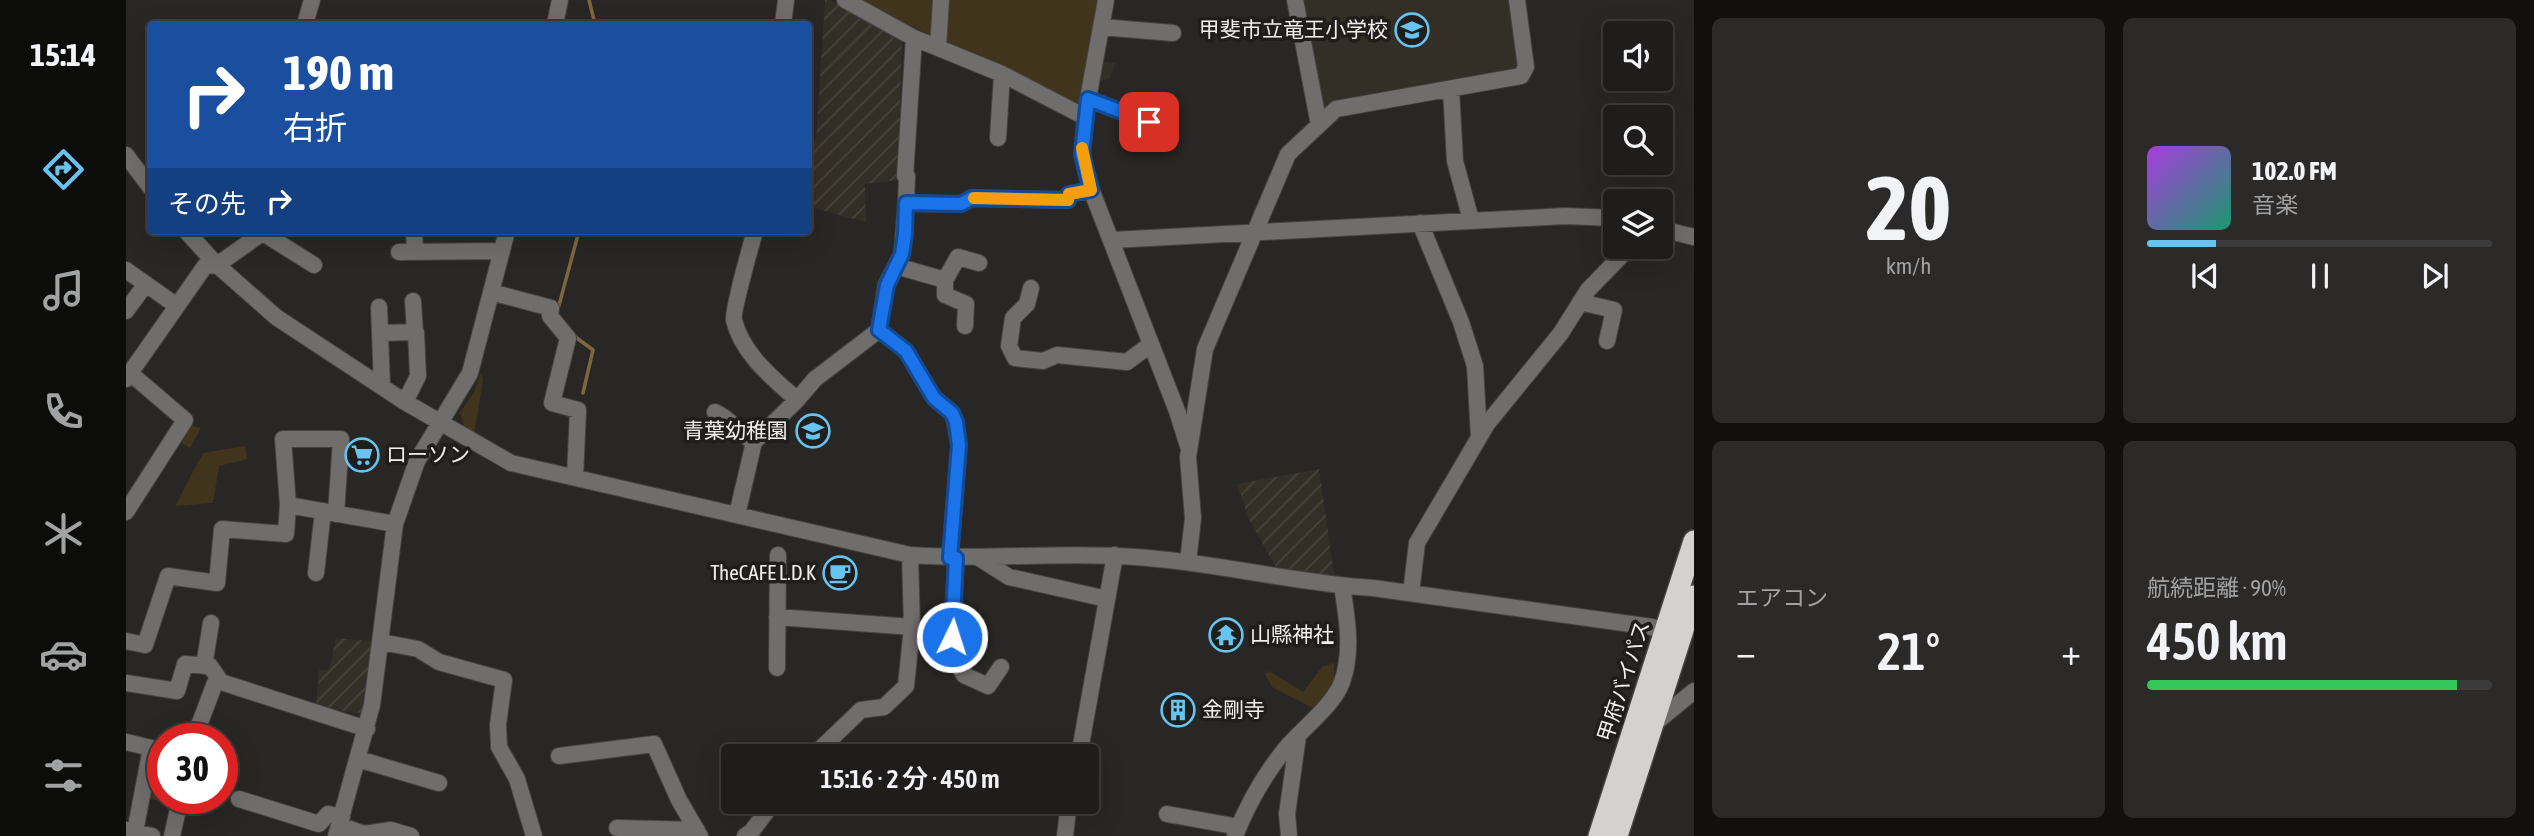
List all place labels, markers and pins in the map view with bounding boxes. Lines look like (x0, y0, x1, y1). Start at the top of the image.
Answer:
school or university icon: 甲斐市立竜王小学校 (1393, 11, 1431, 49)
place label: 甲斐市立竜王小学校 (1199, 17, 1388, 41)
pin (1119, 92, 1179, 152)
school or university icon: 青葉幼稚園 (794, 412, 832, 450)
place label: 青葉幼稚園 (683, 418, 788, 442)
supermarket icon: ローソン (343, 436, 381, 474)
place label: ローソン (386, 442, 470, 466)
cafe icon: TheCAFE L.D.K (821, 554, 859, 592)
place label: TheCAFE L.D.K (710, 560, 817, 584)
temple icon: 山縣神社 (1207, 616, 1245, 654)
place label: 山縣神社 (1250, 622, 1334, 646)
building icon: 金剛寺 (1159, 691, 1197, 729)
place label: 金剛寺 (1202, 697, 1265, 721)

